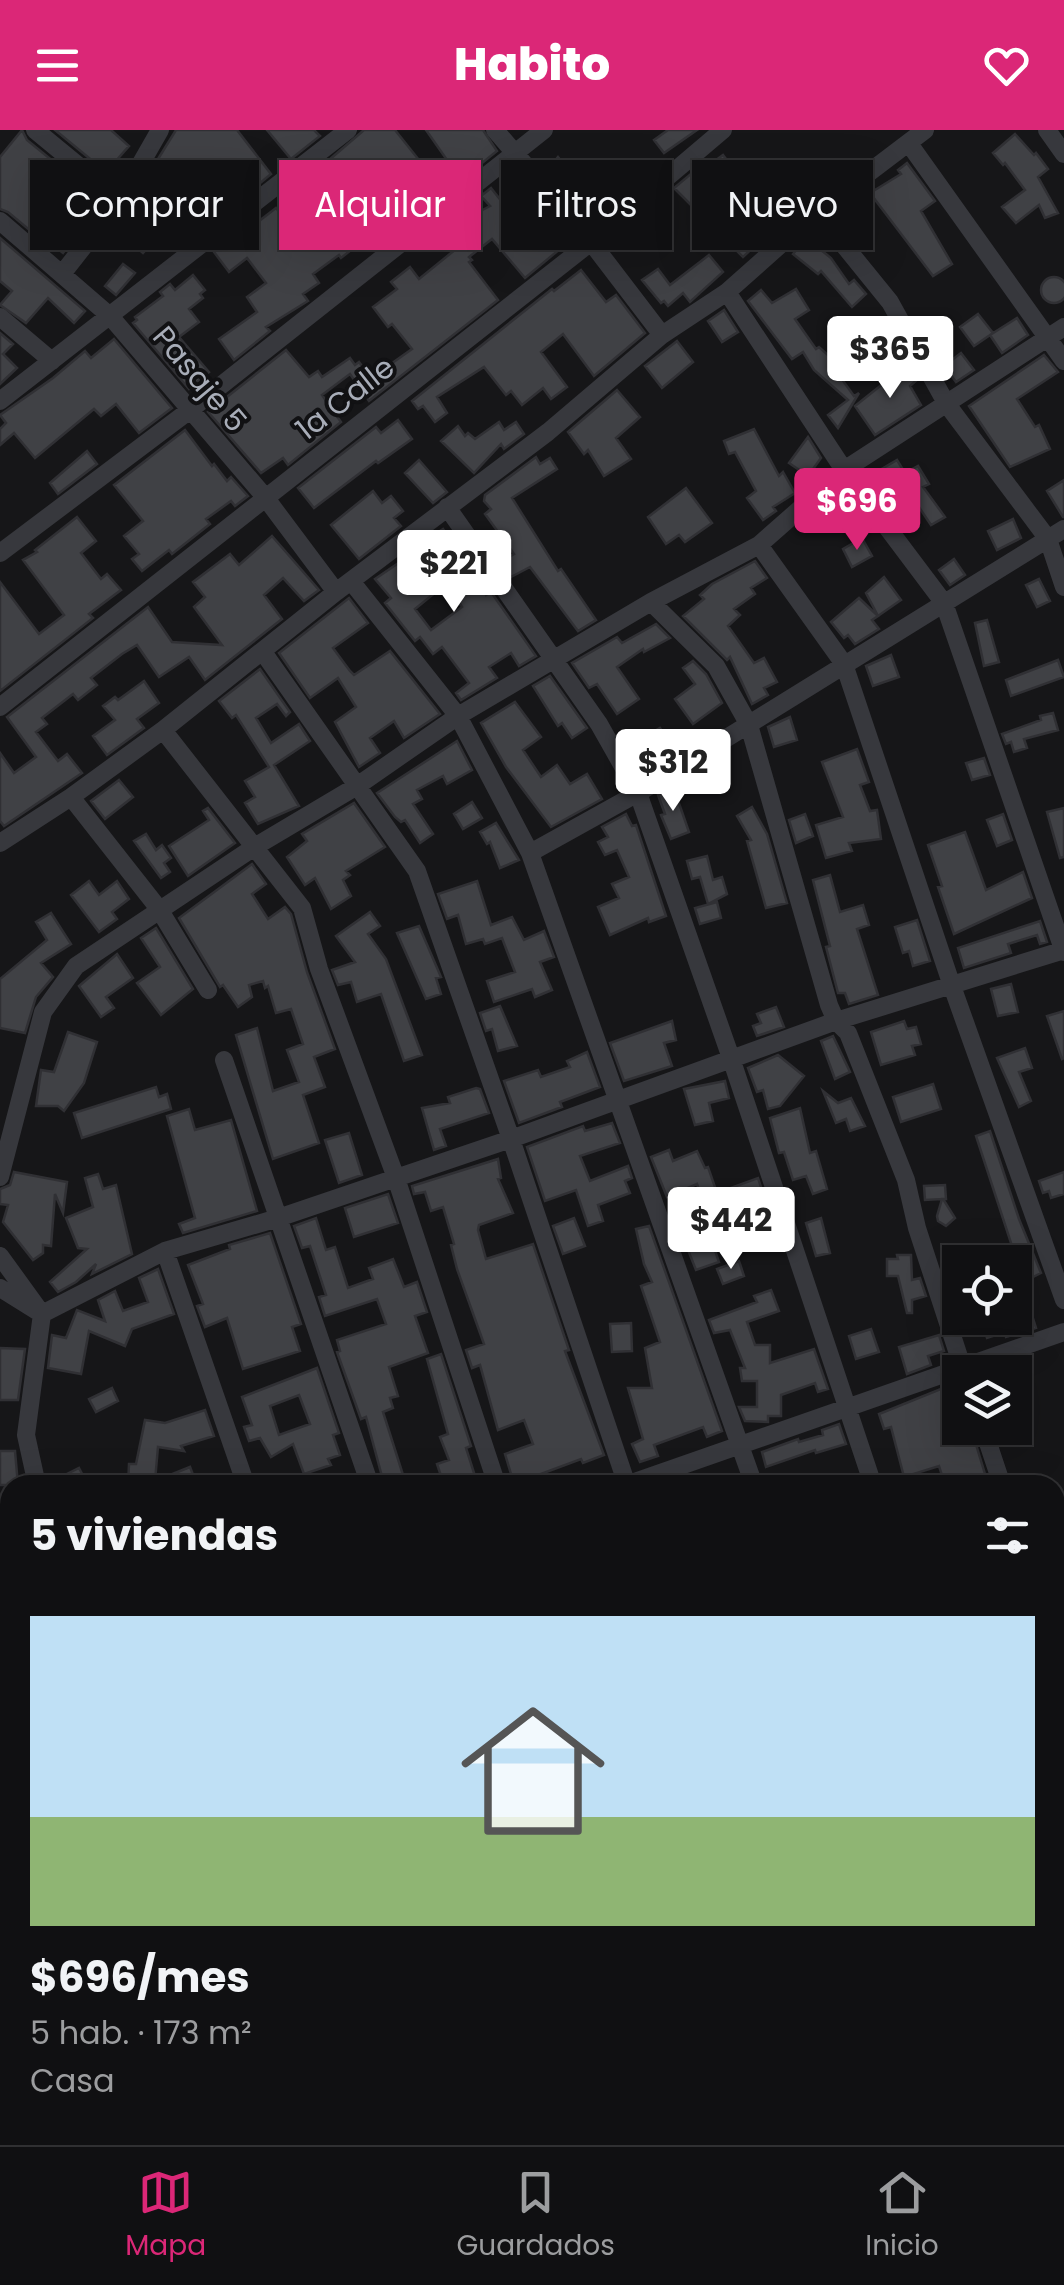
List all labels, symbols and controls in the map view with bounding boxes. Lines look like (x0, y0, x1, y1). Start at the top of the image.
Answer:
text: Habito (454, 33, 610, 96)
icon: menu (30, 38, 85, 93)
icon: heart (979, 38, 1034, 93)
chip: Comprar (30, 160, 259, 250)
chip: Alquilar (279, 160, 481, 250)
chip: Filtros (501, 160, 672, 250)
chip: Nuevo (692, 160, 873, 250)
pin: $365 (831, 316, 949, 401)
street label: Pasaje 5 (143, 317, 257, 441)
text: $365 (849, 326, 931, 371)
street label: 1a Calle (287, 346, 403, 450)
pin: $696 (798, 468, 916, 553)
text: $696 (816, 478, 898, 523)
pin: $221 (395, 530, 513, 615)
text: $221 (419, 540, 489, 585)
pin: $312 (614, 729, 732, 814)
text: $312 (638, 739, 708, 784)
pin: $442 (672, 1187, 790, 1272)
text: $442 (690, 1197, 772, 1242)
map controls (942, 1245, 1032, 1445)
button: locate (942, 1245, 1032, 1335)
button: layers (942, 1355, 1032, 1445)
text: 5 viviendas (30, 1506, 278, 1565)
icon: filters (980, 1508, 1035, 1563)
icon: home (443, 1681, 623, 1861)
text: $696/mes (30, 1948, 250, 2007)
text: 5 hab. · 173 m² (30, 2010, 252, 2055)
text: Casa (30, 2058, 115, 2103)
tab: Mapa (125, 2165, 206, 2267)
tab: Guardados (456, 2165, 615, 2267)
tab: Inicio (865, 2165, 939, 2267)

